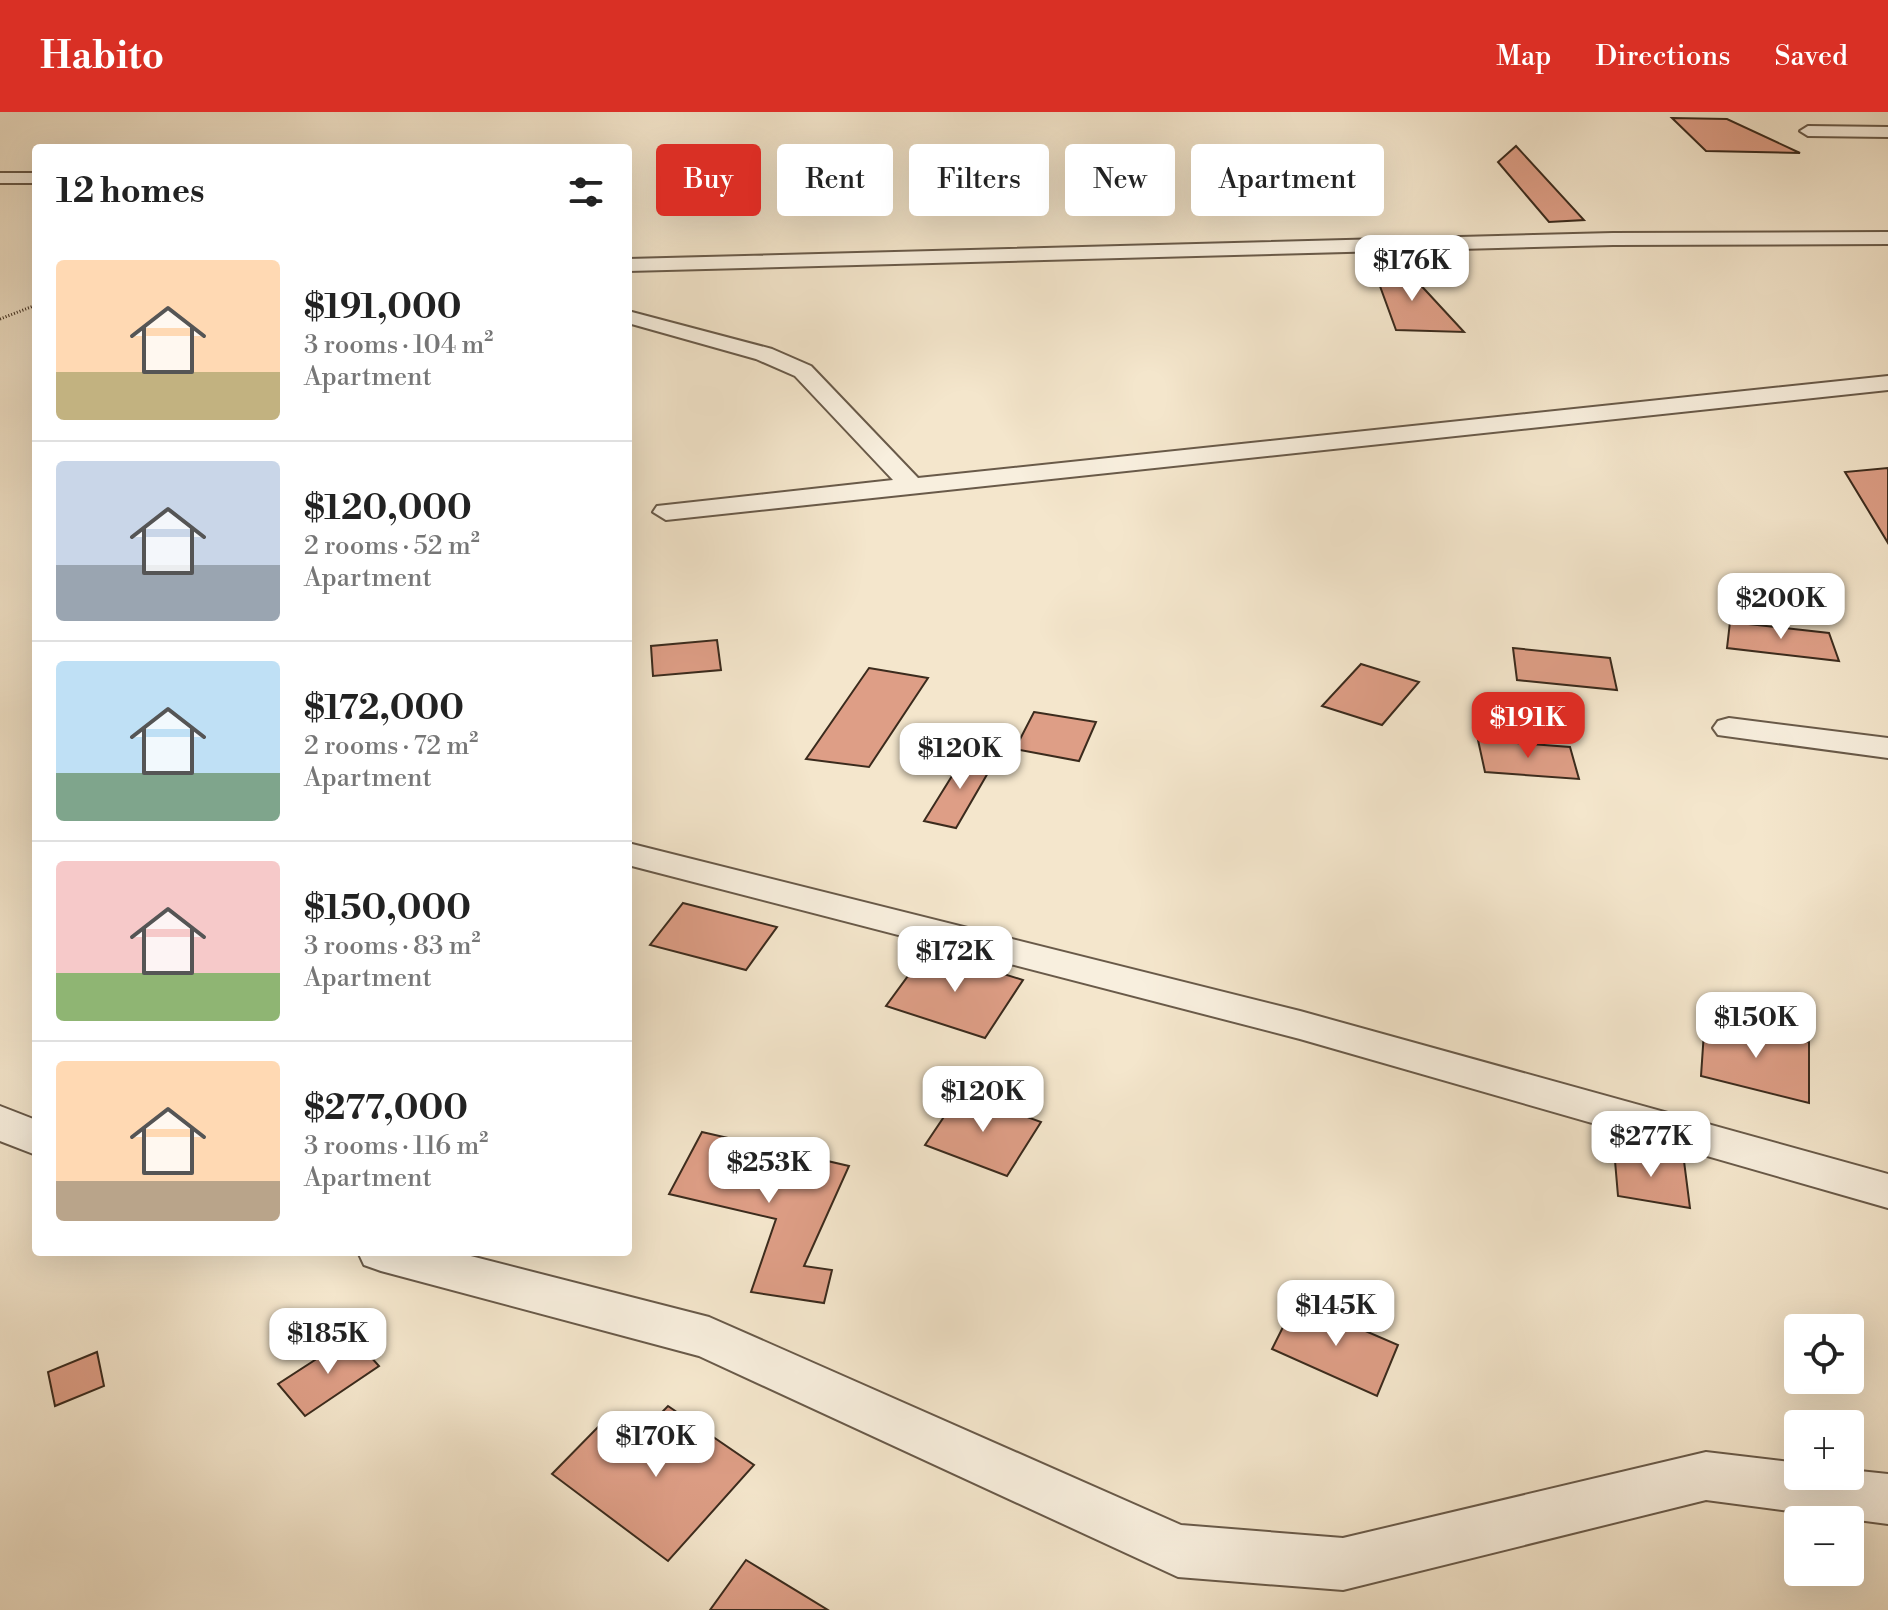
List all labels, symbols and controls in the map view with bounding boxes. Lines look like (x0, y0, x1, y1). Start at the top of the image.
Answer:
text: Habito (40, 33, 164, 80)
text: Map (1496, 39, 1551, 74)
text: Directions (1595, 39, 1730, 74)
text: Saved (1774, 39, 1848, 74)
chip: Buy (656, 144, 761, 216)
chip: Rent (777, 144, 893, 216)
chip: Filters (909, 144, 1049, 216)
chip: New (1065, 144, 1175, 216)
chip: Apartment (1191, 144, 1384, 216)
icon: filters (564, 170, 608, 214)
text: 12 homes (56, 171, 205, 213)
pin: $176K (1356, 235, 1468, 303)
text: $176K (1373, 245, 1451, 277)
text: $191,000 (304, 287, 462, 329)
icon: home (120, 292, 216, 388)
text: 3 rooms · 104 m² (304, 329, 493, 361)
text: Apartment (304, 361, 432, 393)
text: $120,000 (304, 488, 472, 530)
icon: home (120, 493, 216, 589)
text: 2 rooms · 52 m² (304, 530, 480, 562)
text: Apartment (304, 562, 432, 594)
pin: $200K (1725, 573, 1837, 641)
text: $200K (1736, 583, 1826, 615)
text: $172,000 (304, 688, 464, 730)
pin: $191K (1472, 692, 1584, 760)
icon: home (120, 693, 216, 789)
text: $191K (1490, 702, 1566, 734)
pin: $120K (904, 723, 1016, 791)
text: 2 rooms · 72 m² (304, 730, 478, 762)
text: $120K (918, 733, 1002, 765)
text: Apartment (304, 762, 432, 794)
text: $150,000 (304, 888, 471, 930)
icon: home (120, 893, 216, 989)
pin: $172K (899, 926, 1011, 994)
text: 3 rooms · 83 m² (304, 930, 481, 962)
text: $172K (916, 936, 994, 968)
text: Apartment (304, 962, 432, 994)
pin: $150K (1700, 992, 1812, 1060)
text: $150K (1714, 1002, 1798, 1034)
pin: $120K (927, 1066, 1039, 1134)
text: $120K (941, 1076, 1025, 1108)
text: $277,000 (304, 1088, 468, 1130)
icon: home (120, 1093, 216, 1189)
pin: $277K (1595, 1111, 1707, 1179)
text: $277K (1610, 1121, 1692, 1153)
text: 3 rooms · 116 m² (304, 1130, 488, 1162)
pin: $253K (713, 1137, 825, 1205)
text: $253K (727, 1147, 811, 1179)
text: Apartment (304, 1162, 432, 1194)
pin: $145K (1280, 1280, 1392, 1348)
text: $145K (1295, 1290, 1377, 1322)
pin: $185K (272, 1308, 384, 1376)
map controls (1784, 1314, 1864, 1586)
button: locate (1784, 1314, 1864, 1394)
text: $185K (287, 1318, 369, 1350)
button: + (1784, 1410, 1864, 1490)
pin: $170K (600, 1411, 712, 1479)
text: $170K (616, 1421, 696, 1453)
button: − (1784, 1506, 1864, 1586)

